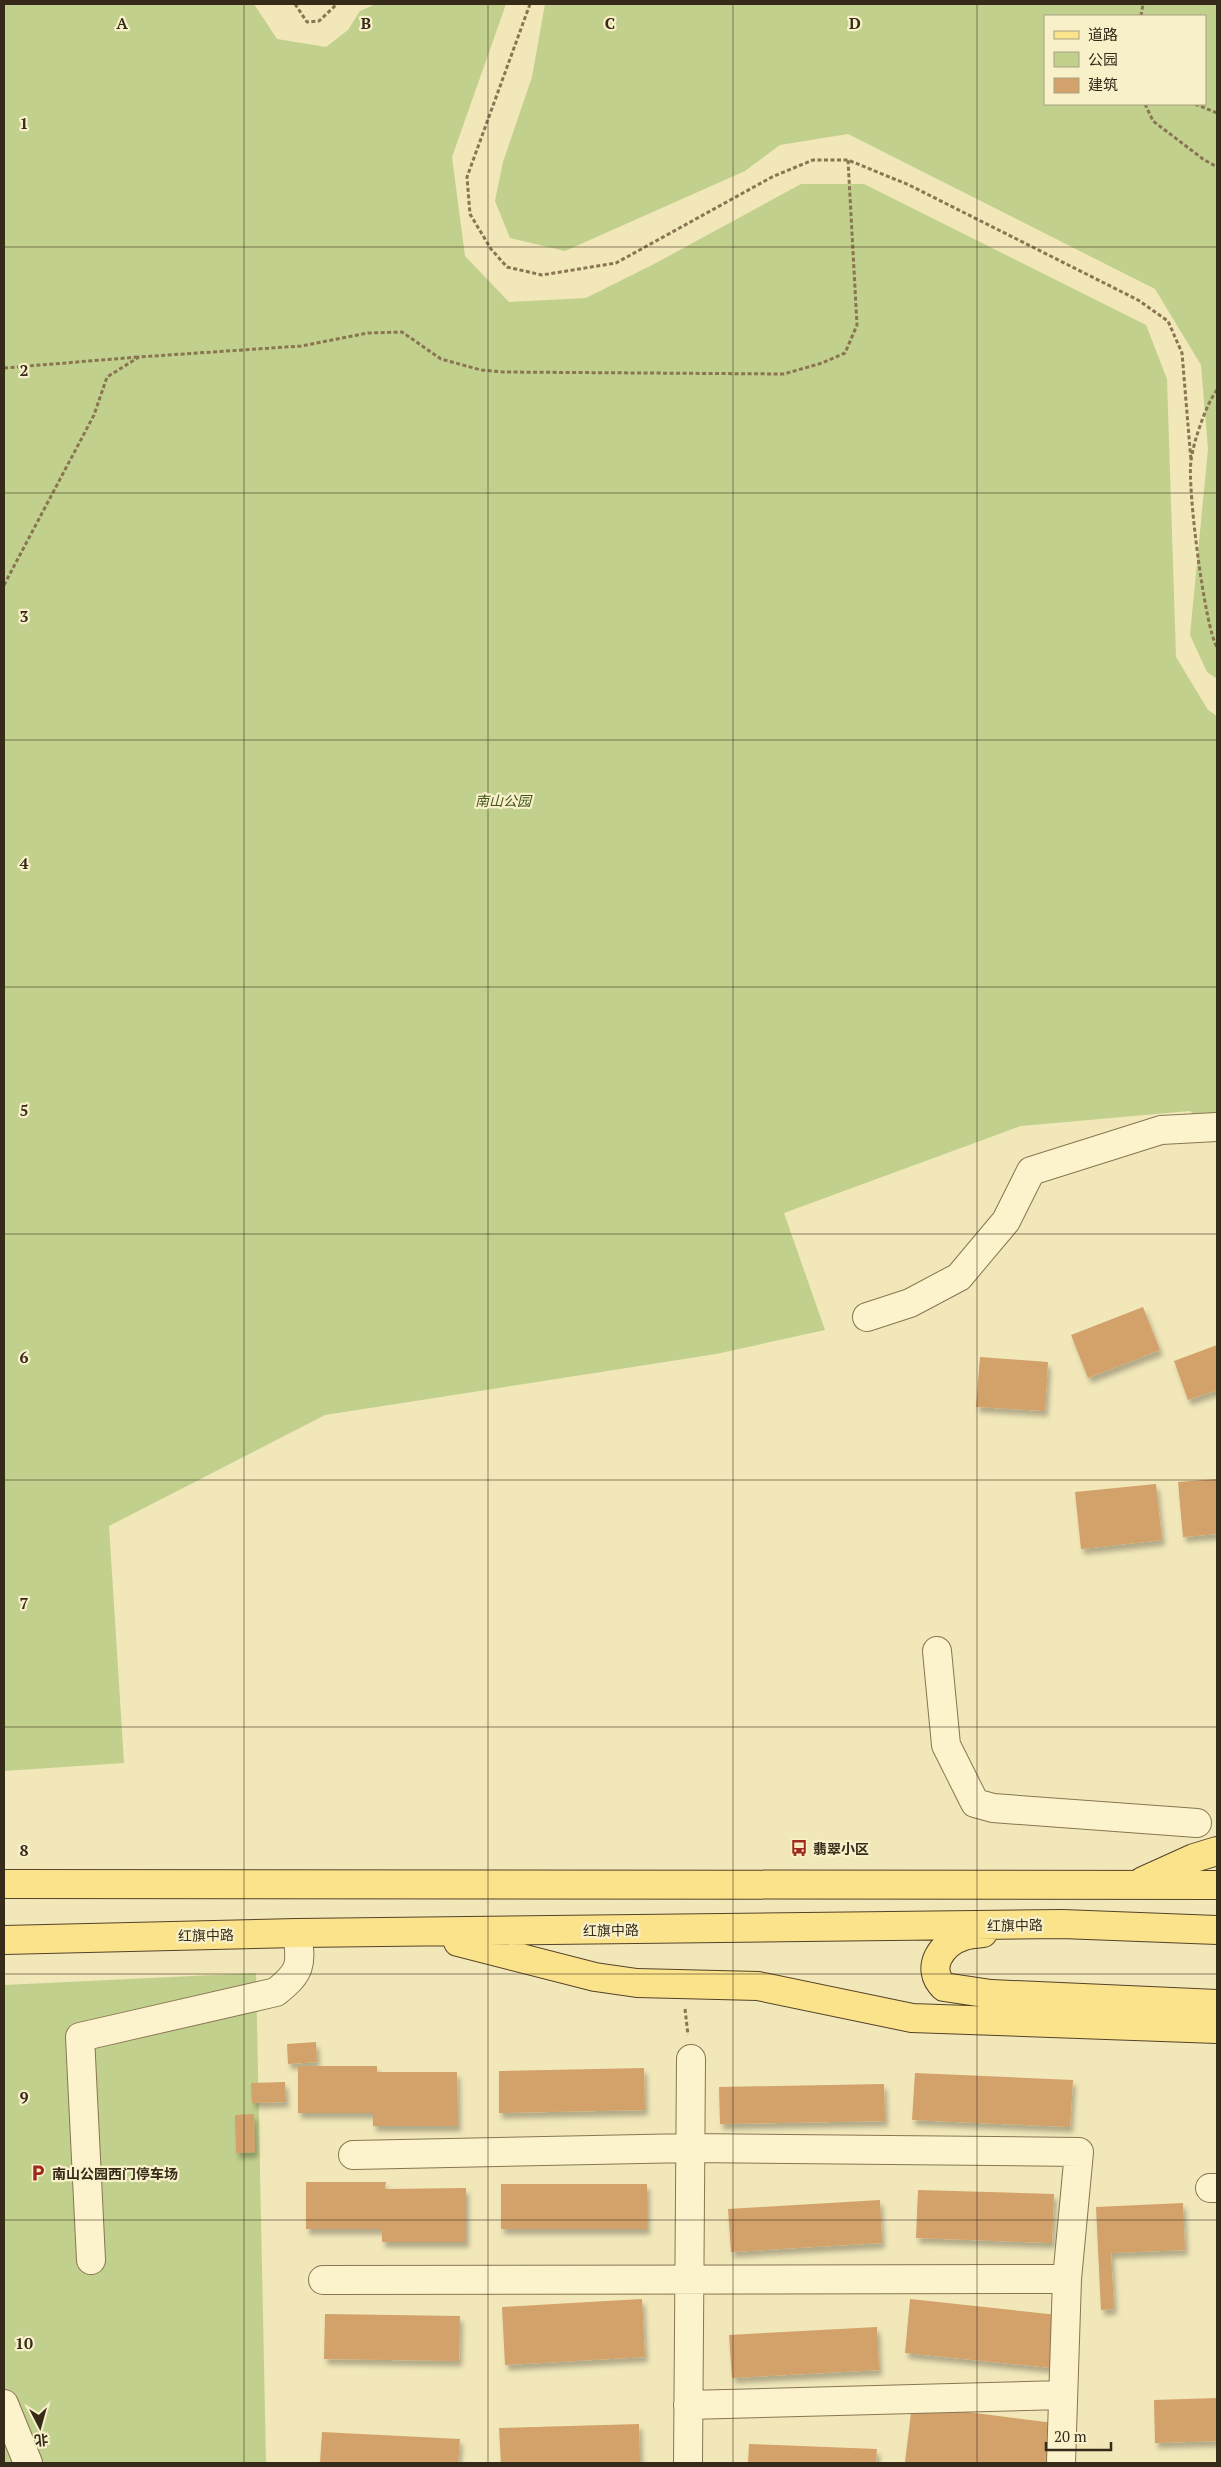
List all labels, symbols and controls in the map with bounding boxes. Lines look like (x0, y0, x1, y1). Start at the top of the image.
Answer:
text: A (116, 12, 128, 34)
text: B (361, 12, 371, 34)
text: C (605, 12, 615, 34)
text: D (849, 12, 861, 34)
legend (1044, 15, 1206, 105)
text: 道路 (1088, 24, 1118, 44)
text: 公园 (1088, 49, 1118, 69)
text: 建筑 (1088, 74, 1118, 94)
text: 1 (19, 112, 29, 134)
text: 2 (19, 359, 29, 381)
text: 3 (19, 605, 29, 627)
park label: 南山公园 (475, 791, 533, 810)
text: 4 (19, 852, 29, 874)
text: 5 (19, 1099, 29, 1121)
text: 6 (19, 1346, 29, 1368)
text: 7 (19, 1592, 29, 1614)
bus stop icon: 翡翠小区 (789, 1838, 809, 1858)
text: 8 (19, 1839, 29, 1861)
place label: 翡翠小区 (813, 1839, 869, 1858)
street label: 红旗中路 (987, 1915, 1043, 1935)
street label: 红旗中路 (583, 1920, 639, 1940)
street label: 红旗中路 (178, 1925, 234, 1945)
text: 9 (19, 2086, 29, 2108)
parking icon: 南山公园西门停车场 (28, 2163, 48, 2183)
place label: 南山公园西门停车场 (52, 2164, 178, 2183)
text: 10 (15, 2332, 33, 2354)
north arrow (15, 2402, 65, 2452)
scale bar (1046, 2420, 1111, 2452)
text: 20 m (1054, 2426, 1087, 2446)
text: 北 (33, 2430, 49, 2451)

